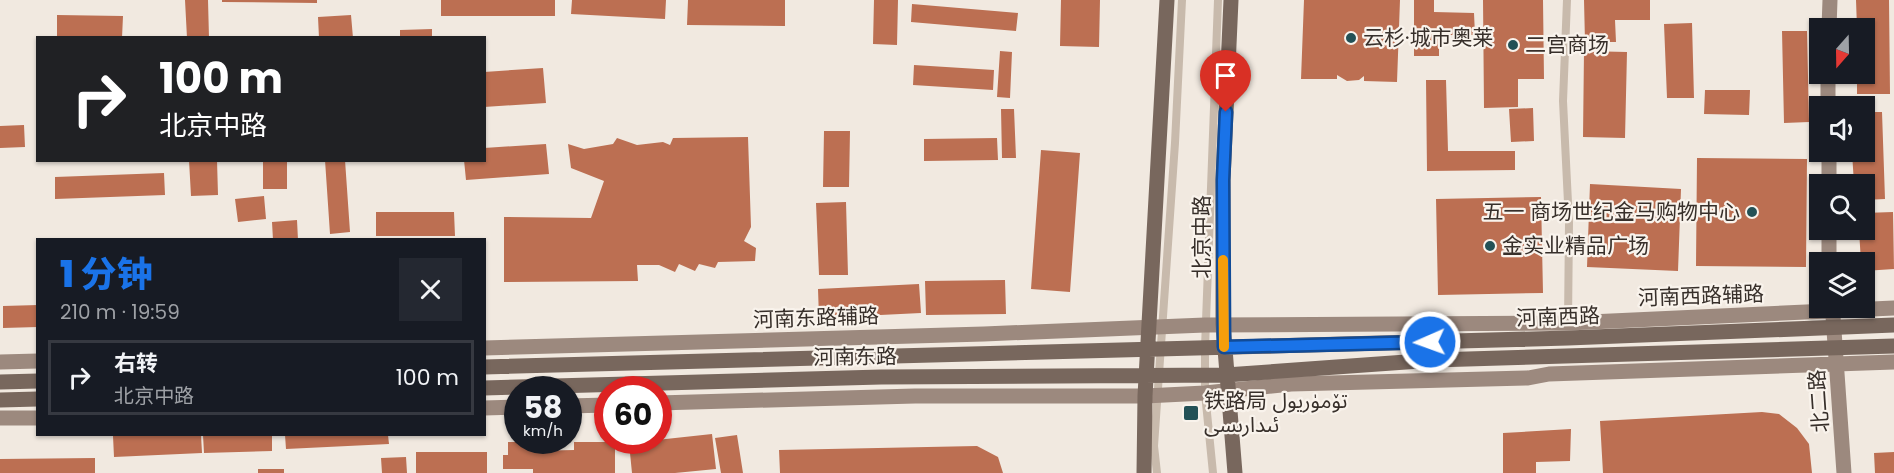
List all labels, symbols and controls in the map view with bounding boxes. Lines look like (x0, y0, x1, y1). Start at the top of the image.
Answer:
north arrow (1809, 18, 1875, 84)
map controls (1809, 18, 1875, 318)
place label: 云杉·城市奥莱 (1363, 23, 1493, 52)
place label: 二宫商场 (1525, 30, 1609, 59)
marker: 云杉·城市奥莱 (1344, 31, 1358, 45)
marker: 二宫商场 (1506, 38, 1520, 52)
text: 100 m (159, 49, 283, 108)
pin (1200, 50, 1251, 112)
icon: arrive (1209, 59, 1242, 92)
icon: right (60, 60, 138, 138)
button: sound (1809, 96, 1875, 162)
text: 北京中路 (159, 107, 267, 144)
button: search (1809, 174, 1875, 240)
street label: 北京中路 (1187, 195, 1216, 279)
place label: 五一 商场世纪金马购物中心 (1482, 197, 1740, 226)
marker: 五一 商场世纪金马购物中心 (1745, 205, 1759, 219)
place label: 金实业精品广场 (1502, 231, 1649, 260)
marker: 金实业精品广场 (1483, 239, 1497, 253)
text: 1 分钟 (60, 249, 153, 300)
button: layers (1809, 252, 1875, 318)
button: close (399, 258, 462, 321)
street label: 河南西路辅路 (1638, 279, 1764, 312)
text: 210 m · 19:59 (60, 298, 180, 326)
street label: 河南东路辅路 (753, 301, 879, 334)
street label: 河南西路 (1516, 301, 1600, 332)
position arrow (1398, 310, 1462, 374)
street label: 河南东路 (813, 341, 897, 372)
text: 右转 (114, 348, 158, 379)
icon: right (63, 361, 96, 394)
text: 100 m (396, 362, 459, 393)
street label: 北二路 (1802, 369, 1835, 433)
speed limit sign: 60 (594, 376, 672, 454)
text: 北京中路 (114, 382, 194, 410)
text: 58 (524, 386, 562, 429)
place label: 铁路局 تۆمۈريول ئىدارىسى (1204, 386, 1348, 439)
marker: 铁路局 تۆمۈريول ئىدارىسى (1182, 404, 1200, 422)
text: km/h (523, 420, 563, 441)

